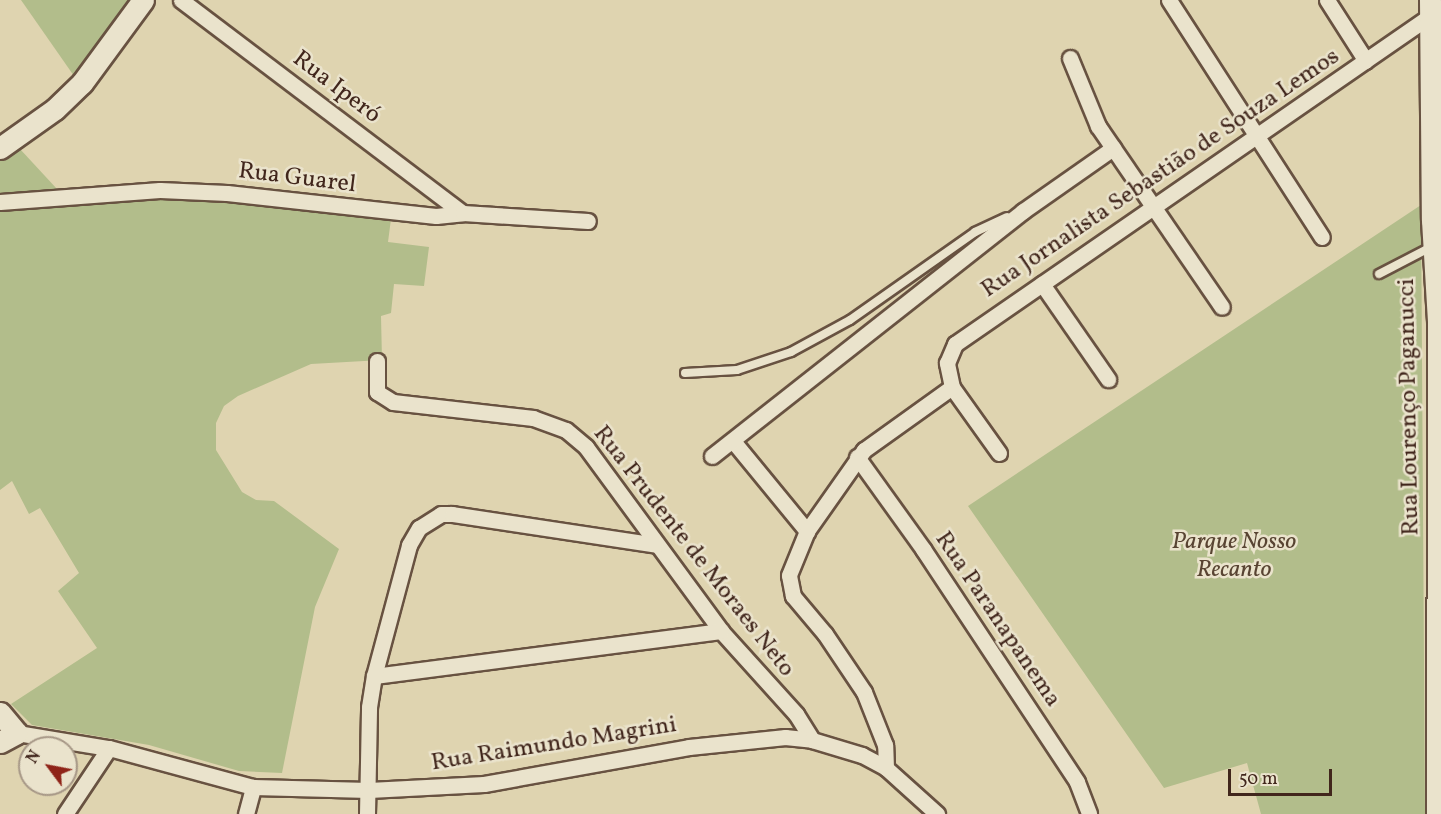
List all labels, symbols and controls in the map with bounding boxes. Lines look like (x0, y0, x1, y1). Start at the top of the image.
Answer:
street label: Rua Jornalista Sebastião de Souza Lemos (976, 43, 1346, 305)
street label: Rua Iperó (286, 45, 386, 131)
street label: Rua Guarel (237, 157, 357, 201)
street label: Rua Lourenço Paganucci (1393, 278, 1427, 536)
street label: Rua Prudente de Moraes Neto (586, 421, 800, 683)
street label: Rua Paranapanema (928, 527, 1066, 713)
park label: Parque Nosso Recanto (1172, 529, 1296, 585)
street label: Rua Raimundo Magrini (429, 711, 679, 779)
north arrow (18, 736, 78, 796)
text: N (22, 747, 47, 768)
scale bar (1231, 757, 1334, 795)
text: 50 m (1239, 767, 1278, 792)

